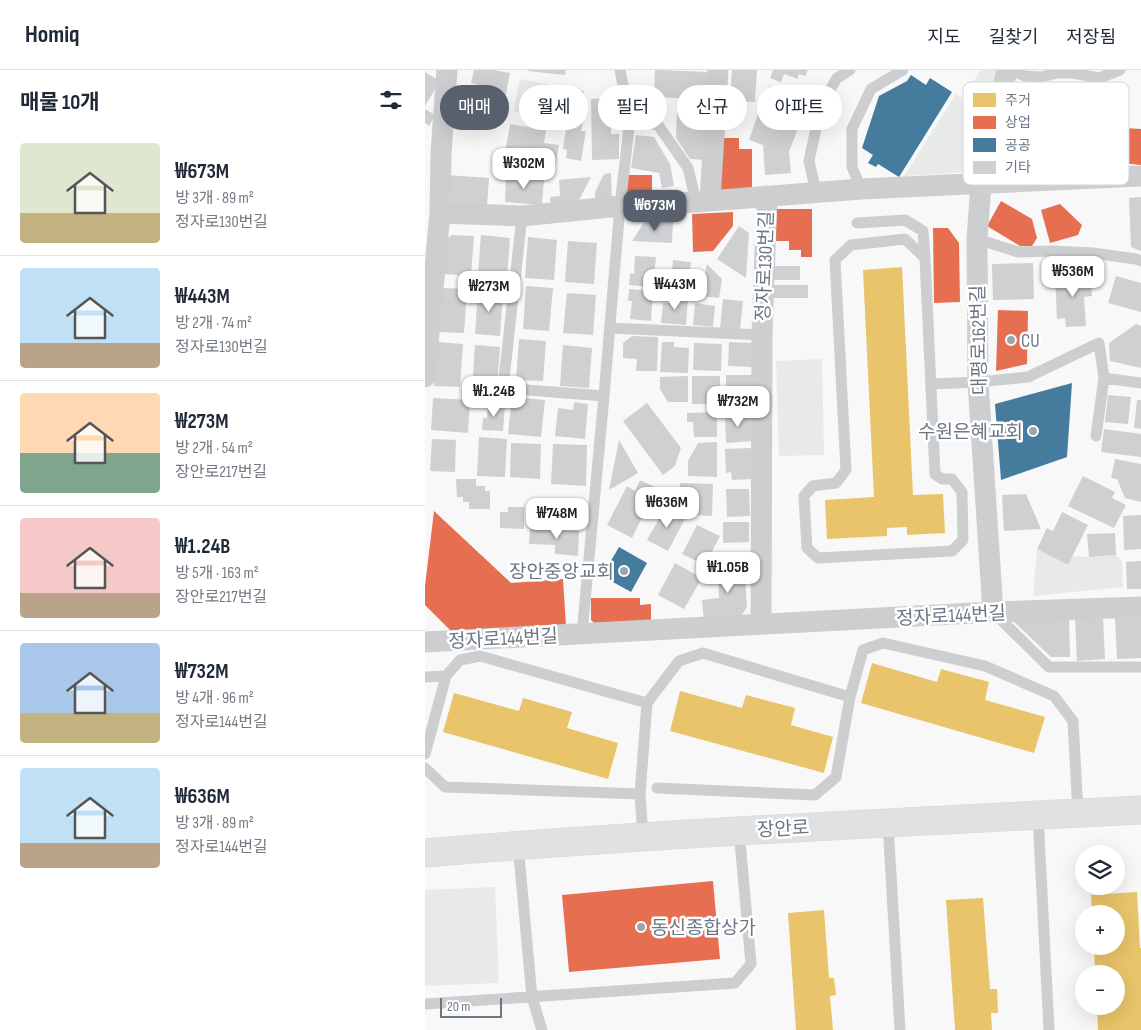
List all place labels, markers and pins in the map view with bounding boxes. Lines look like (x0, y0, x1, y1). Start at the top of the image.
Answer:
pin: ₩302M (489, 148, 559, 190)
pin: ₩673M (620, 190, 690, 232)
pin: ₩536M (1038, 256, 1108, 298)
pin: ₩443M (640, 268, 710, 311)
pin: ₩273M (454, 270, 524, 313)
place label: CU (1021, 330, 1040, 353)
marker: CU (1005, 334, 1017, 346)
pin: ₩1.24B (453, 376, 535, 418)
pin: ₩732M (703, 386, 773, 428)
place label: 수원은혜교회 (918, 421, 1023, 444)
marker: 수원은혜교회 (1027, 425, 1039, 437)
pin: ₩636M (632, 486, 702, 529)
pin: ₩748M (522, 498, 592, 540)
pin: ₩1.05B (687, 552, 769, 594)
place label: 장안중앙교회 (509, 561, 614, 584)
marker: 장안중앙교회 (618, 565, 630, 577)
place label: 동신종합상가 (651, 917, 756, 940)
marker: 동신종합상가 (635, 921, 647, 933)

